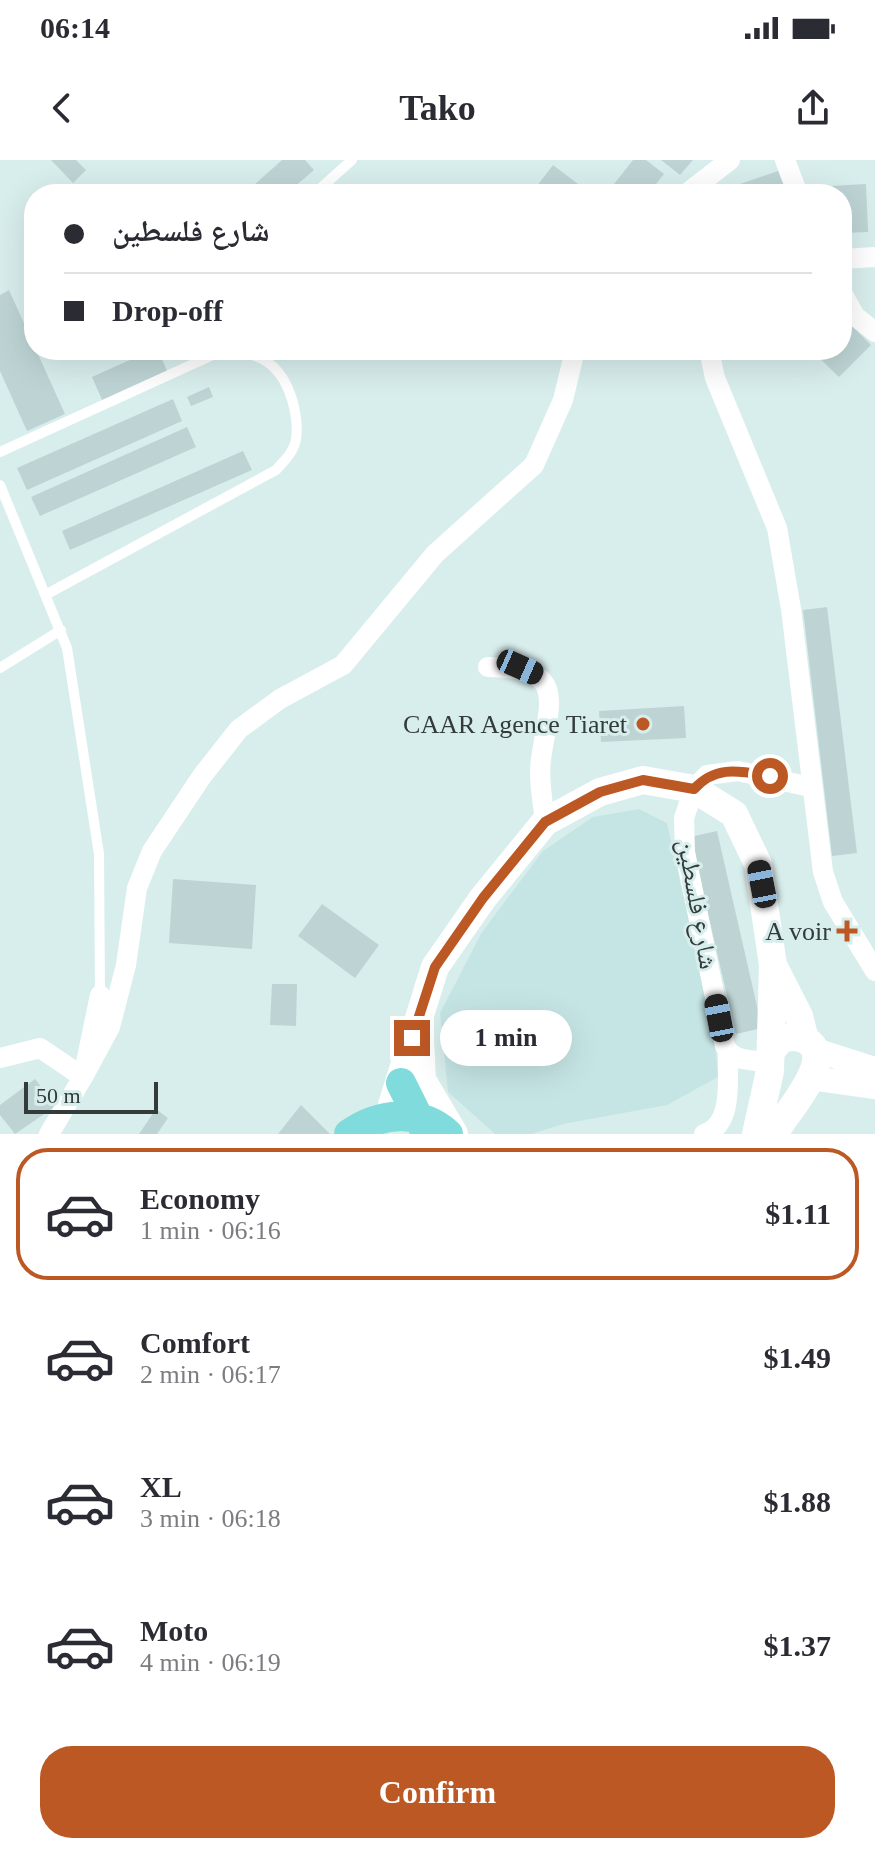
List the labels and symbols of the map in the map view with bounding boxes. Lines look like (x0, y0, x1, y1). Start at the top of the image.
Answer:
car (493, 646, 547, 688)
place label: CAAR Agence Tiaret (403, 710, 628, 739)
marker: CAAR Agence Tiaret (634, 715, 652, 733)
route start (752, 758, 788, 794)
street label: شارع فلسطين (671, 837, 723, 971)
car (746, 858, 778, 910)
place label: A voir (765, 917, 831, 946)
marker: A voir (838, 922, 856, 940)
car (703, 992, 735, 1044)
callout: 1 min (440, 1010, 572, 1066)
route end (394, 1020, 430, 1056)
scale bar (24, 1078, 158, 1114)

